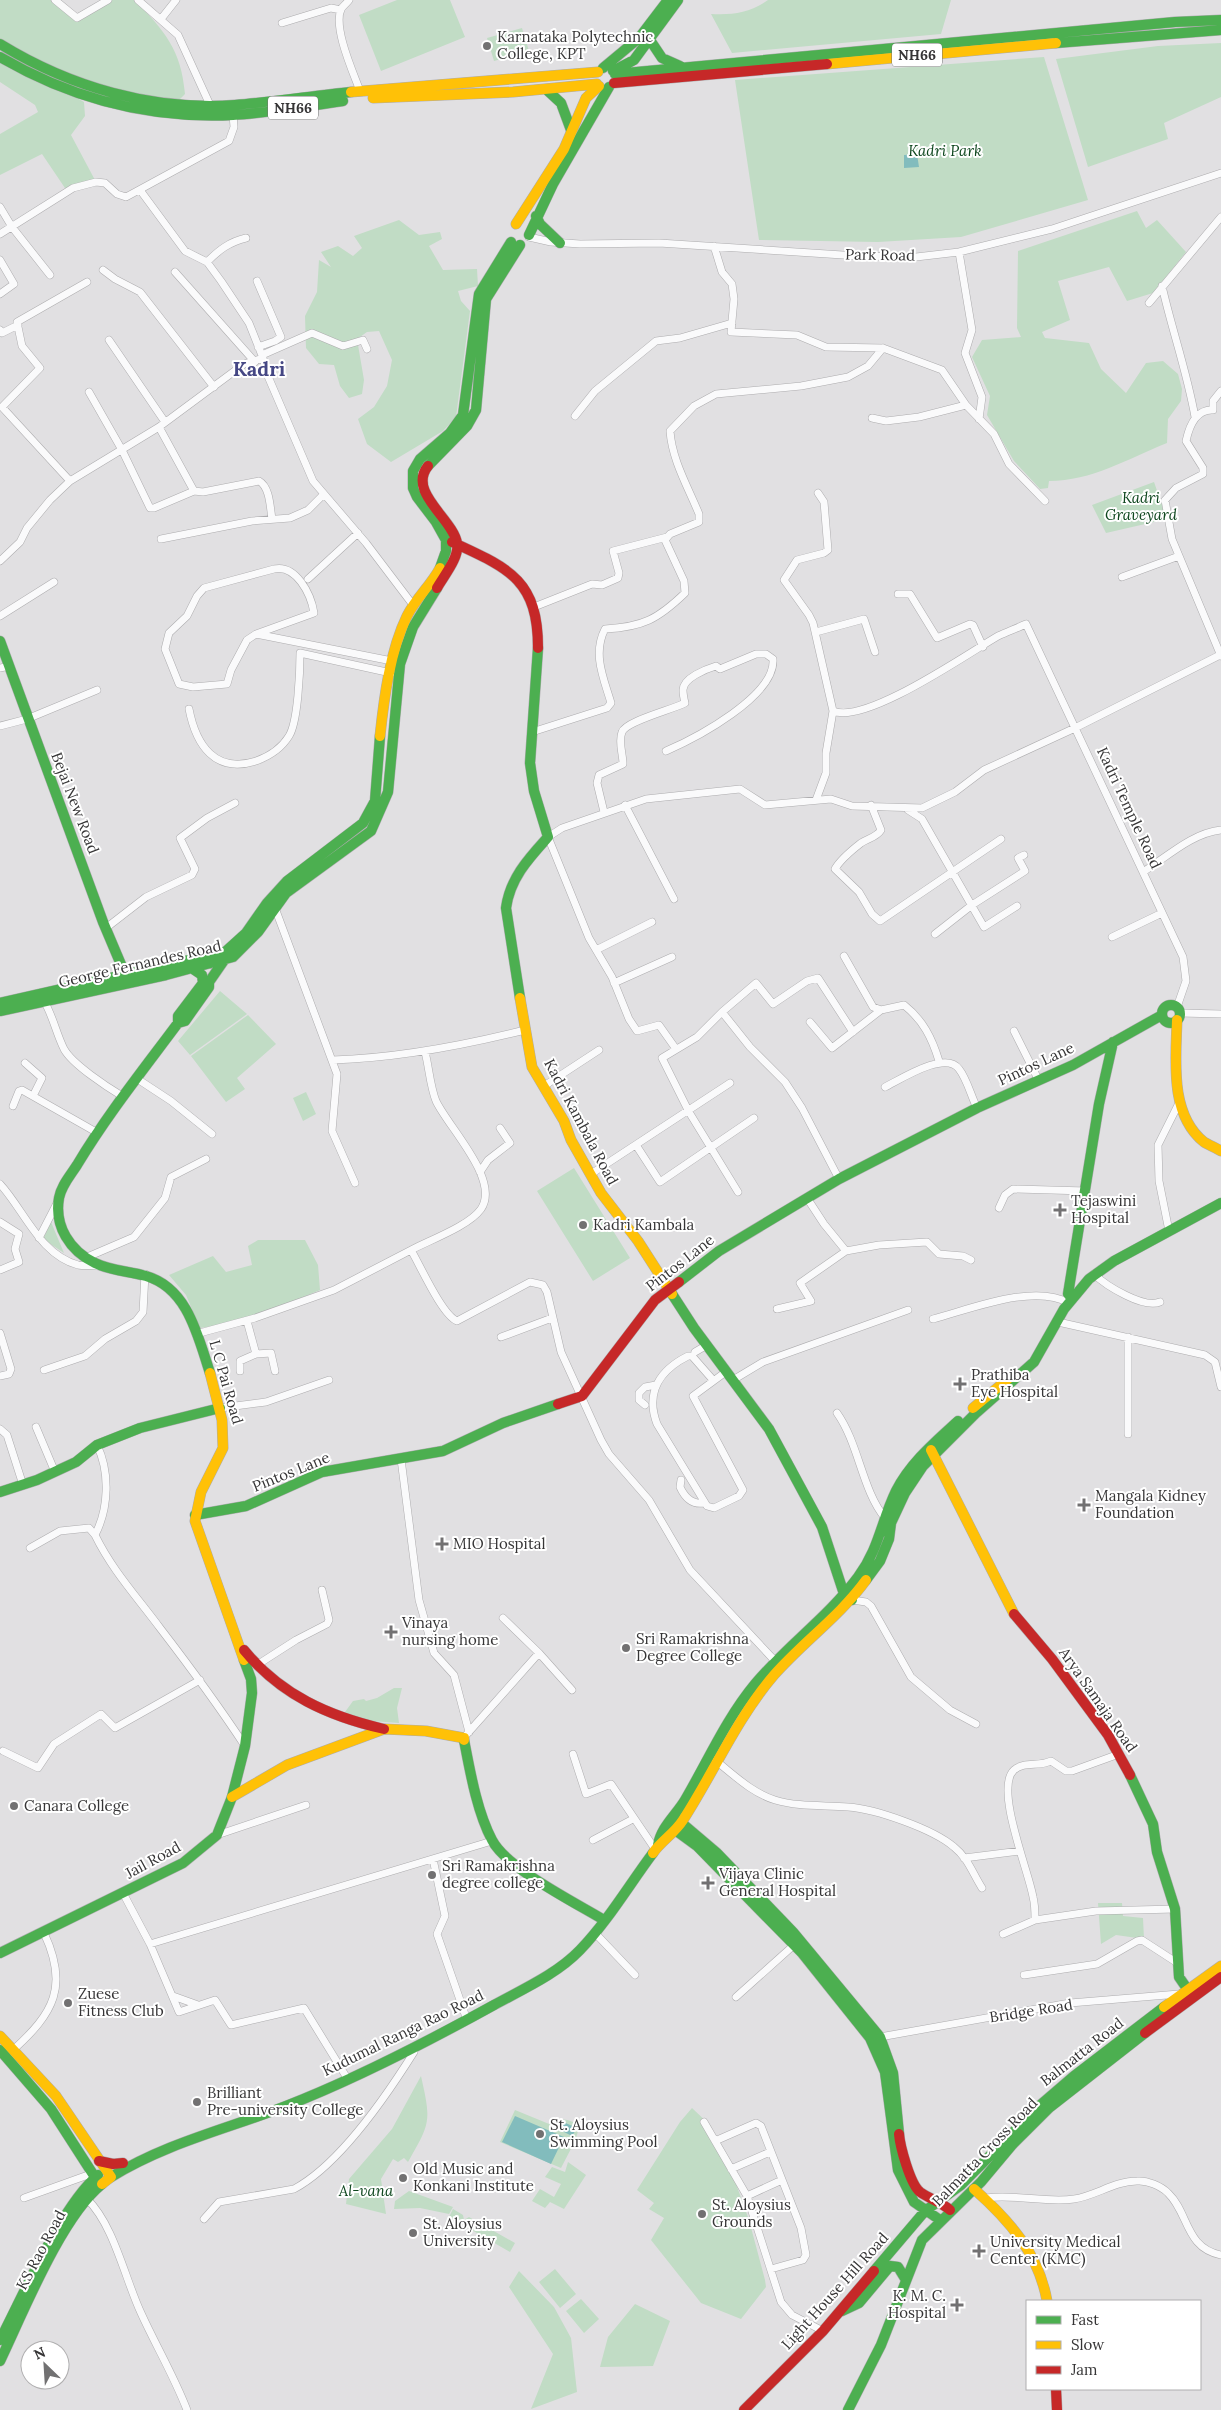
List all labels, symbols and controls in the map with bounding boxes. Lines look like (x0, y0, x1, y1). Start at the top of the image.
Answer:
place label: Karnataka Polytechnic College, KPT (497, 27, 653, 63)
marker: Karnataka Polytechnic College, KPT (481, 40, 493, 52)
road number: NH66 (892, 44, 942, 66)
road number: NH66 (268, 96, 318, 120)
park label: Kadri Park (908, 141, 982, 160)
street label: Park Road (845, 244, 915, 265)
district label: Kadri (233, 356, 286, 381)
park label: Kadri Graveyard (1105, 488, 1178, 524)
street label: Kadri Temple Road (1093, 744, 1166, 872)
street label: Bejai New Road (47, 749, 104, 856)
street label: George Fernandes Road (57, 936, 223, 991)
street label: Pintos Lane (995, 1038, 1077, 1089)
street label: Kadri Kambala Road (540, 1055, 623, 1188)
place label: Tejaswini Hospital (1071, 1191, 1136, 1227)
marker: Tejaswini Hospital (1053, 1203, 1067, 1217)
place label: Kadri Kambala (593, 1215, 695, 1234)
marker: Kadri Kambala (577, 1219, 589, 1231)
street label: Pintos Lane (642, 1230, 718, 1295)
street label: L C Pai Road (205, 1338, 248, 1426)
place label: Prathiba Eye Hospital (971, 1365, 1058, 1401)
marker: Prathiba Eye Hospital (953, 1377, 967, 1391)
street label: Pintos Lane (249, 1447, 332, 1496)
place label: Mangala Kidney Foundation (1095, 1486, 1206, 1522)
marker: Mangala Kidney Foundation (1077, 1498, 1091, 1512)
place label: MIO Hospital (453, 1534, 546, 1553)
marker: MIO Hospital (435, 1537, 449, 1551)
place label: Vinaya nursing home (401, 1613, 498, 1649)
marker: Vinaya nursing home (384, 1625, 398, 1639)
place label: Sri Ramakrishna Degree College (636, 1629, 749, 1665)
marker: Sri Ramakrishna Degree College (620, 1642, 632, 1654)
street label: Arya Samaja Road (1055, 1643, 1142, 1756)
place label: Canara College (24, 1796, 129, 1815)
marker: Canara College (8, 1800, 20, 1812)
street label: Jail Road (121, 1837, 184, 1883)
place label: Sri Ramakrishna degree college (442, 1856, 555, 1892)
place label: Vijaya Clinic General Hospital (718, 1864, 836, 1900)
marker: Sri Ramakrishna degree college (426, 1869, 438, 1881)
marker: Vijaya Clinic General Hospital (701, 1876, 715, 1890)
place label: Zuese Fitness Club (78, 1984, 164, 2020)
street label: Kudumal Ranga Rao Road (319, 1985, 487, 2080)
street label: Bridge Road (988, 1995, 1074, 2026)
marker: Zuese Fitness Club (62, 1997, 74, 2009)
street label: Balmatta Road (1036, 2013, 1127, 2090)
place label: Brilliant Pre-university College (207, 2083, 363, 2119)
street label: Balmatta Cross Road (928, 2093, 1041, 2210)
marker: Brilliant Pre-university College (191, 2096, 203, 2108)
place label: St. Aloysius Swimming Pool (550, 2115, 658, 2151)
marker: St. Aloysius Swimming Pool (534, 2128, 546, 2140)
place label: Old Music and Konkani Institute (413, 2159, 534, 2195)
marker: Old Music and Konkani Institute (397, 2172, 409, 2184)
park label: Al-vana (338, 2181, 394, 2200)
place label: St. Aloysius Grounds (712, 2195, 791, 2231)
street label: KS Rao Road (12, 2207, 69, 2293)
marker: St. Aloysius Grounds (696, 2208, 708, 2220)
place label: St. Aloysius University (423, 2214, 502, 2250)
marker: St. Aloysius University (407, 2227, 419, 2239)
street label: Light House Hill Road (777, 2228, 892, 2353)
place label: University Medical Center (KMC) (990, 2232, 1121, 2269)
marker: University Medical Center (KMC) (972, 2244, 986, 2258)
place label: K. M. C. Hospital (888, 2286, 946, 2322)
marker: K. M. C. Hospital (950, 2298, 964, 2312)
legend (1026, 2300, 1201, 2390)
text: Fast (1071, 2310, 1099, 2329)
text: Slow (1071, 2335, 1104, 2354)
north arrow (20, 2340, 70, 2390)
text: N (31, 2343, 48, 2364)
text: Jam (1070, 2360, 1098, 2379)

